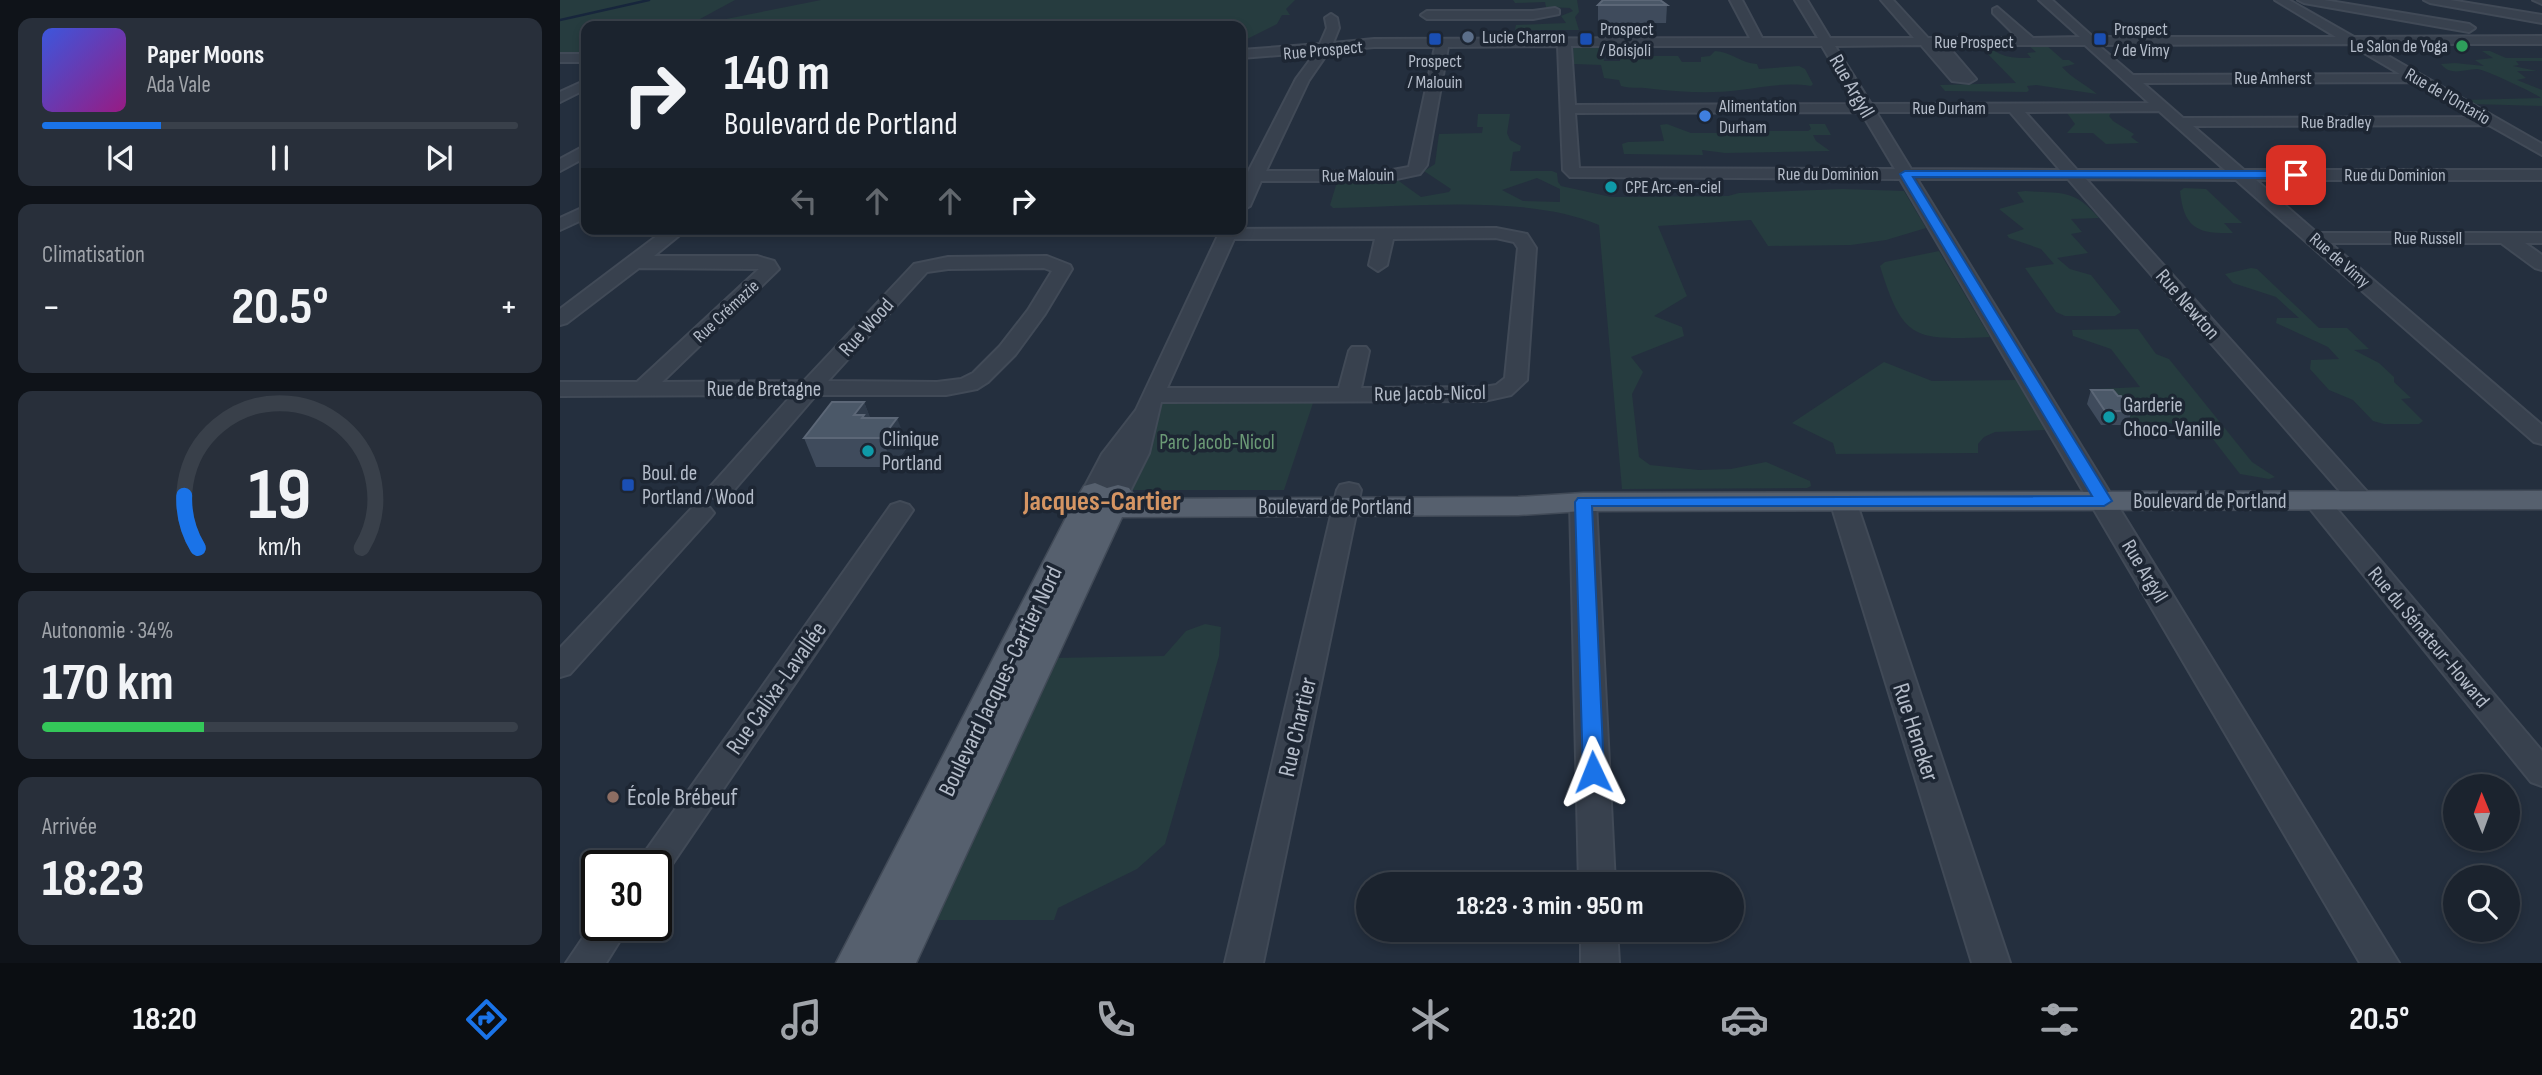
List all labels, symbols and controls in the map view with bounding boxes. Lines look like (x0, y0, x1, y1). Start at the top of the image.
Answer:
place label: Prospect / Boisjoli (1600, 19, 1654, 61)
place label: Prospect / de Vimy (2114, 19, 2170, 61)
place label: Lucie Charron (1482, 27, 1565, 48)
marker: Lucie Charron (1460, 29, 1476, 45)
marker: Prospect / Malouin (1427, 31, 1443, 47)
marker: Prospect / Boisjoli (1578, 31, 1594, 47)
marker: Prospect / de Vimy (2092, 31, 2108, 47)
street label: Rue Prospect (1934, 32, 2014, 53)
place label: Le Salon de Yoga (2350, 36, 2448, 57)
street label: Rue Prospect (1282, 37, 1364, 64)
marker: Le Salon de Yoga (2454, 38, 2470, 54)
text: Paper Moons (147, 40, 264, 71)
text: 140 m (724, 45, 830, 104)
icon: right (609, 49, 700, 140)
street label: Rue Argyll (1823, 50, 1880, 122)
place label: Prospect / Malouin (1407, 51, 1463, 93)
street label: Rue de l'Ontario (2401, 64, 2494, 129)
street label: Rue Amherst (2234, 68, 2312, 89)
text: Ada Vale (147, 71, 211, 99)
place label: Alimentation Durham (1718, 96, 1797, 138)
street label: Rue Durham (1912, 98, 1986, 119)
text: Boulevard de Portland (724, 105, 958, 144)
marker: Alimentation Durham (1697, 108, 1713, 124)
street label: Rue Bradley (2301, 112, 2371, 133)
icon: previous (102, 139, 140, 177)
icon: pause (261, 139, 299, 177)
icon: next (420, 139, 458, 177)
pin (2266, 145, 2326, 205)
icon: arrive (2277, 156, 2315, 194)
street label: Rue Malouin (1321, 164, 1395, 187)
street label: Rue du Dominion (1777, 164, 1879, 185)
street label: Rue du Dominion (2344, 165, 2446, 186)
place label: CPE Arc-en-ciel (1625, 177, 1721, 198)
marker: CPE Arc-en-ciel (1603, 179, 1619, 195)
icon: left (785, 182, 823, 220)
icon: ahead (858, 182, 896, 220)
icon: ahead (931, 182, 969, 220)
icon: right (1004, 182, 1042, 220)
street label: Rue de Vimy (2305, 228, 2374, 292)
street label: Rue Russell (2394, 228, 2462, 249)
text: Climatisation (42, 241, 145, 269)
street label: Rue Newton (2150, 264, 2225, 345)
text: 20.5° (231, 276, 329, 339)
street label: Rue Crémazie (689, 276, 764, 347)
text: − (42, 285, 61, 330)
text: + (499, 285, 518, 330)
street label: Rue Wood (834, 293, 899, 362)
street label: Rue de Bretagne (707, 377, 821, 402)
street label: Rue Jacob-Nicol (1374, 380, 1486, 407)
place label: Garderie Choco-Vanille (2123, 393, 2221, 442)
marker: Garderie Choco-Vanille (2101, 409, 2117, 425)
place label: Clinique Portland (882, 427, 942, 476)
park label: Parc Jacob-Nicol (1159, 430, 1275, 455)
marker: Clinique Portland (860, 443, 876, 459)
text: 19 (248, 452, 312, 540)
place label: Boul. de Portland / Wood (642, 461, 754, 510)
marker: Boul. de Portland / Wood (620, 477, 636, 493)
district label: Jacques-Cartier (1022, 485, 1181, 518)
street label: Boulevard de Portland (2133, 489, 2287, 514)
street label: Boulevard de Portland (1258, 495, 1412, 520)
text: km/h (258, 531, 302, 562)
street label: Rue Argyll (2116, 535, 2173, 607)
street label: Boulevard Jacques-Cartier Nord (932, 561, 1069, 801)
street label: Rue du Sénateur-Howard (2362, 562, 2495, 713)
street label: Rue Calixa-Lavallée (720, 616, 833, 760)
text: Autonomie · 34% (42, 617, 173, 645)
text: 170 km (42, 652, 174, 715)
street label: Rue Chartier (1272, 674, 1323, 780)
street label: Rue Heneker (1886, 679, 1945, 785)
position arrow (1556, 735, 1630, 809)
north arrow (2443, 774, 2520, 850)
map controls (2443, 774, 2520, 942)
place label: École Brébeuf (627, 783, 739, 812)
marker: École Brébeuf (605, 789, 621, 805)
text: Arrivée (42, 813, 97, 841)
text: 18:23 (42, 848, 145, 911)
speed limit sign: 30 (581, 850, 672, 941)
button: search (2443, 865, 2520, 942)
text: 18:23 · 3 min · 950 m (1456, 891, 1644, 922)
icon: directions (462, 995, 511, 1044)
icon: music (777, 995, 826, 1044)
icon: phone (1091, 995, 1140, 1044)
icon: climate (1406, 995, 1455, 1044)
icon: car (1720, 995, 1769, 1044)
icon: filters (2035, 995, 2084, 1044)
text: 18:20 (133, 1000, 197, 1039)
text: 20.5° (2349, 1000, 2409, 1039)

